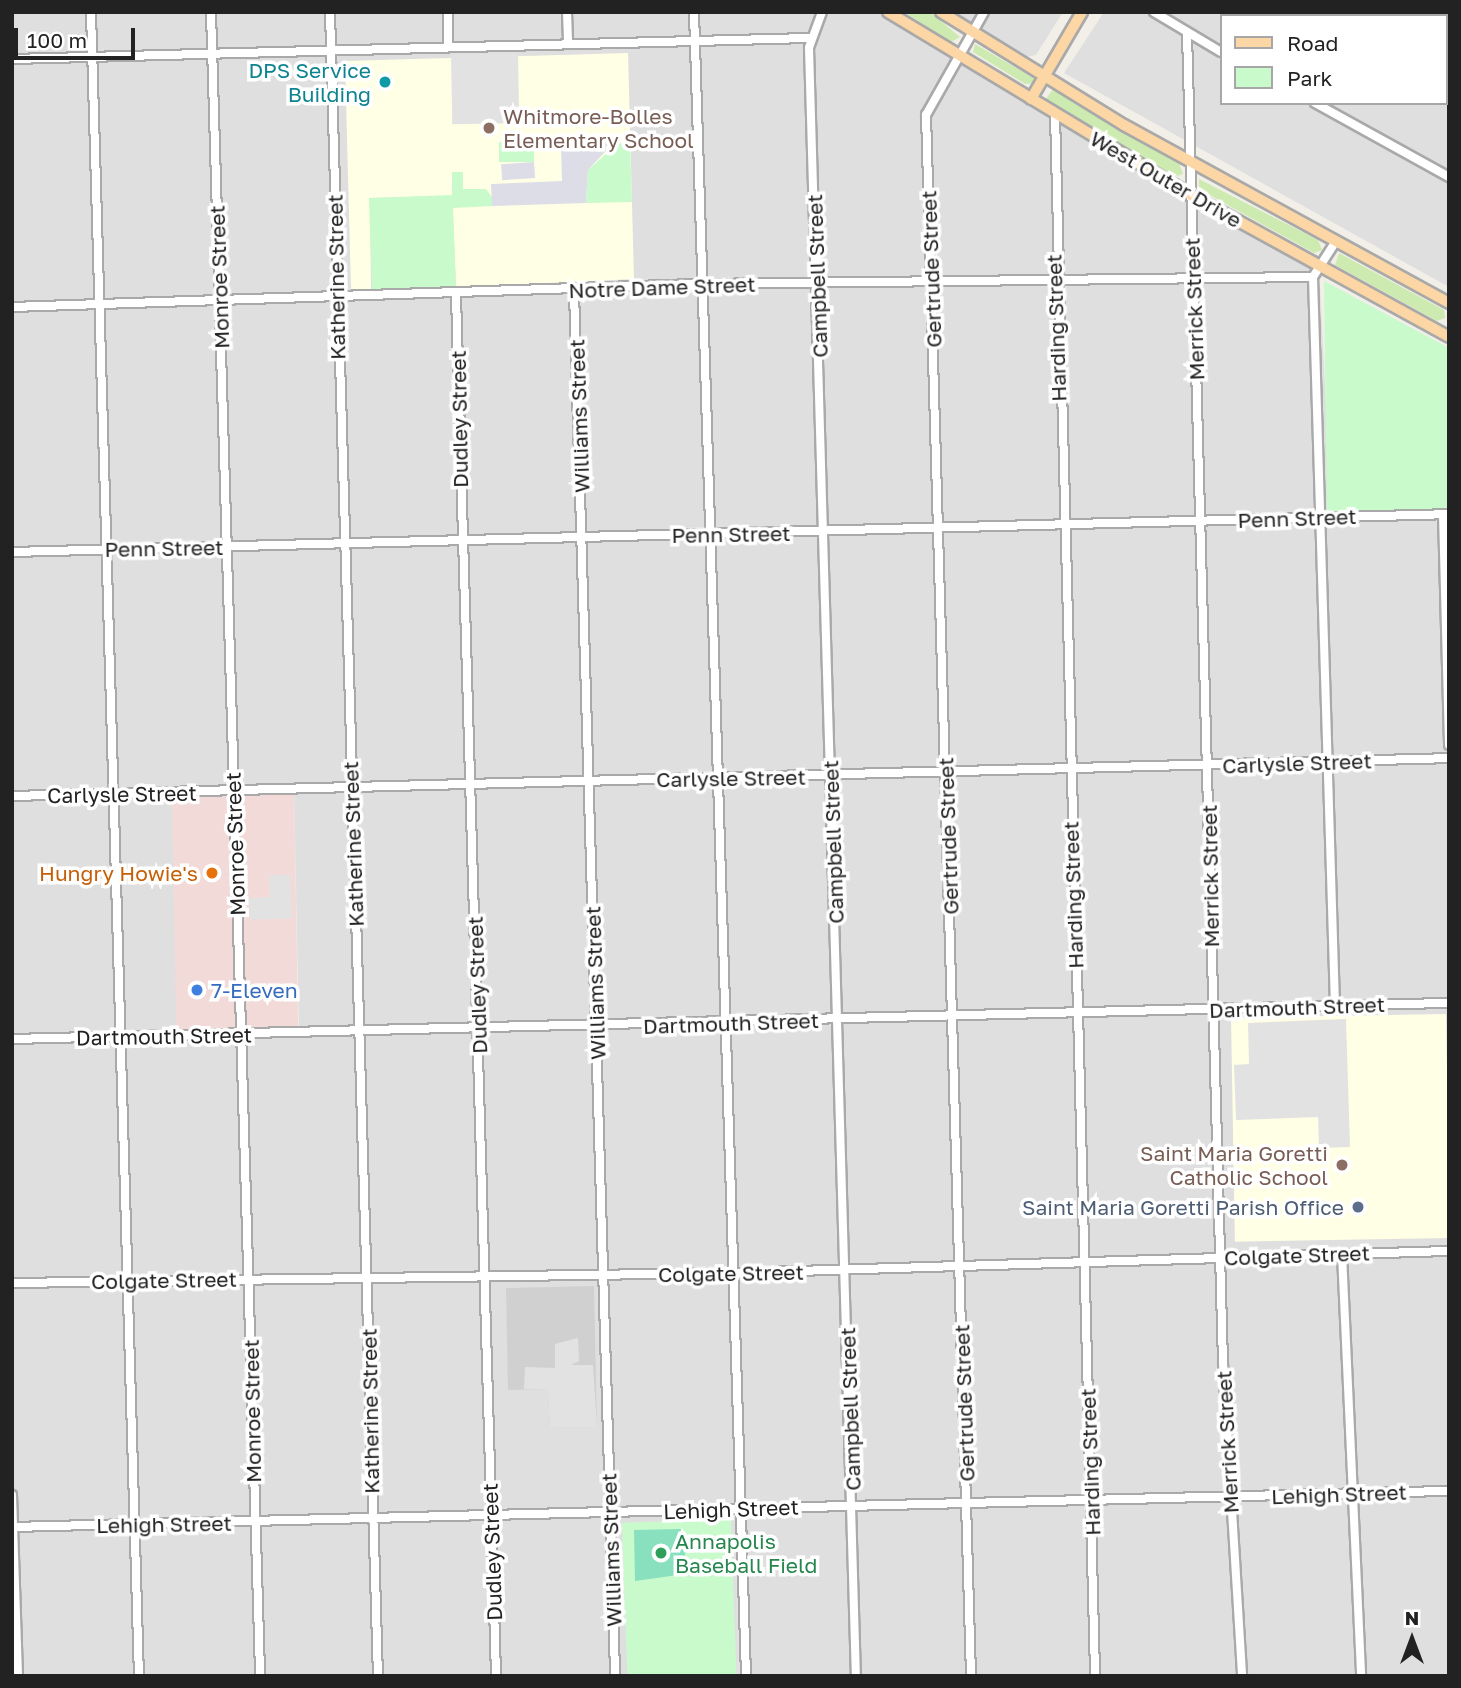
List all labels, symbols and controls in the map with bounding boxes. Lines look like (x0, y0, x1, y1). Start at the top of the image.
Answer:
scale bar (18, 14, 138, 58)
legend (1220, 14, 1447, 105)
text: 100 m (27, 27, 87, 53)
text: Road (1287, 30, 1338, 56)
place label: DPS Service Building (248, 57, 371, 107)
text: Park (1287, 65, 1332, 91)
marker: DPS Service Building (377, 74, 393, 90)
place label: Whitmore-Bolles Elementary School (503, 103, 694, 153)
marker: Whitmore-Bolles Elementary School (481, 120, 497, 136)
street label: West Outer Drive (1086, 125, 1246, 233)
street label: Gertrude Street (916, 190, 946, 348)
street label: Katherine Street (322, 194, 350, 360)
street label: Campbell Street (802, 194, 832, 358)
street label: Monroe Street (204, 205, 234, 349)
street label: Merrick Street (1179, 237, 1209, 381)
street label: Harding Street (1041, 254, 1071, 402)
street label: Notre Dame Street (568, 271, 756, 303)
street label: Williams Street (564, 339, 594, 493)
street label: Dudley Street (445, 350, 473, 488)
street label: Penn Street (1237, 503, 1357, 533)
street label: Penn Street (671, 520, 791, 548)
street label: Penn Street (104, 534, 224, 562)
street label: Carlysle Street (1222, 748, 1372, 778)
street label: Gertrude Street (933, 757, 963, 915)
street label: Campbell Street (818, 760, 848, 924)
street label: Katherine Street (338, 761, 368, 927)
street label: Carlysle Street (656, 764, 806, 792)
street label: Monroe Street (220, 772, 250, 916)
street label: Carlysle Street (47, 780, 197, 808)
street label: Merrick Street (1196, 804, 1224, 948)
street label: Harding Street (1058, 821, 1088, 969)
place label: Hungry Howie's (39, 860, 198, 886)
marker: Hungry Howie's (204, 865, 220, 881)
street label: Williams Street (580, 906, 610, 1060)
street label: Dudley Street (462, 916, 492, 1054)
place label: 7-Eleven (211, 977, 298, 1003)
marker: 7-Eleven (189, 982, 205, 998)
street label: Dartmouth Street (1209, 991, 1385, 1023)
street label: Dartmouth Street (643, 1007, 819, 1039)
street label: Dartmouth Street (76, 1022, 252, 1050)
place label: Saint Maria Goretti Catholic School (1140, 1140, 1328, 1190)
marker: Saint Maria Goretti Catholic School (1334, 1157, 1350, 1173)
place label: Saint Maria Goretti Parish Office (1022, 1194, 1344, 1220)
marker: Saint Maria Goretti Parish Office (1350, 1199, 1366, 1215)
street label: Colgate Street (1224, 1240, 1370, 1270)
street label: Colgate Street (658, 1259, 804, 1287)
street label: Colgate Street (91, 1266, 237, 1294)
street label: Gertrude Street (949, 1324, 979, 1482)
street label: Campbell Street (835, 1327, 865, 1491)
street label: Katherine Street (356, 1328, 384, 1494)
street label: Monroe Street (238, 1339, 266, 1483)
street label: Merrick Street (1211, 1370, 1243, 1514)
street label: Harding Street (1075, 1388, 1105, 1536)
street label: Williams Street (596, 1473, 626, 1627)
street label: Lehigh Street (1271, 1479, 1407, 1509)
street label: Dudley Street (477, 1483, 507, 1621)
street label: Lehigh Street (663, 1494, 799, 1524)
street label: Lehigh Street (96, 1510, 232, 1538)
place label: Annapolis Baseball Field (675, 1528, 817, 1578)
marker: Annapolis Baseball Field (653, 1545, 669, 1561)
north arrow (1377, 1604, 1447, 1674)
text: N (1405, 1606, 1419, 1629)

